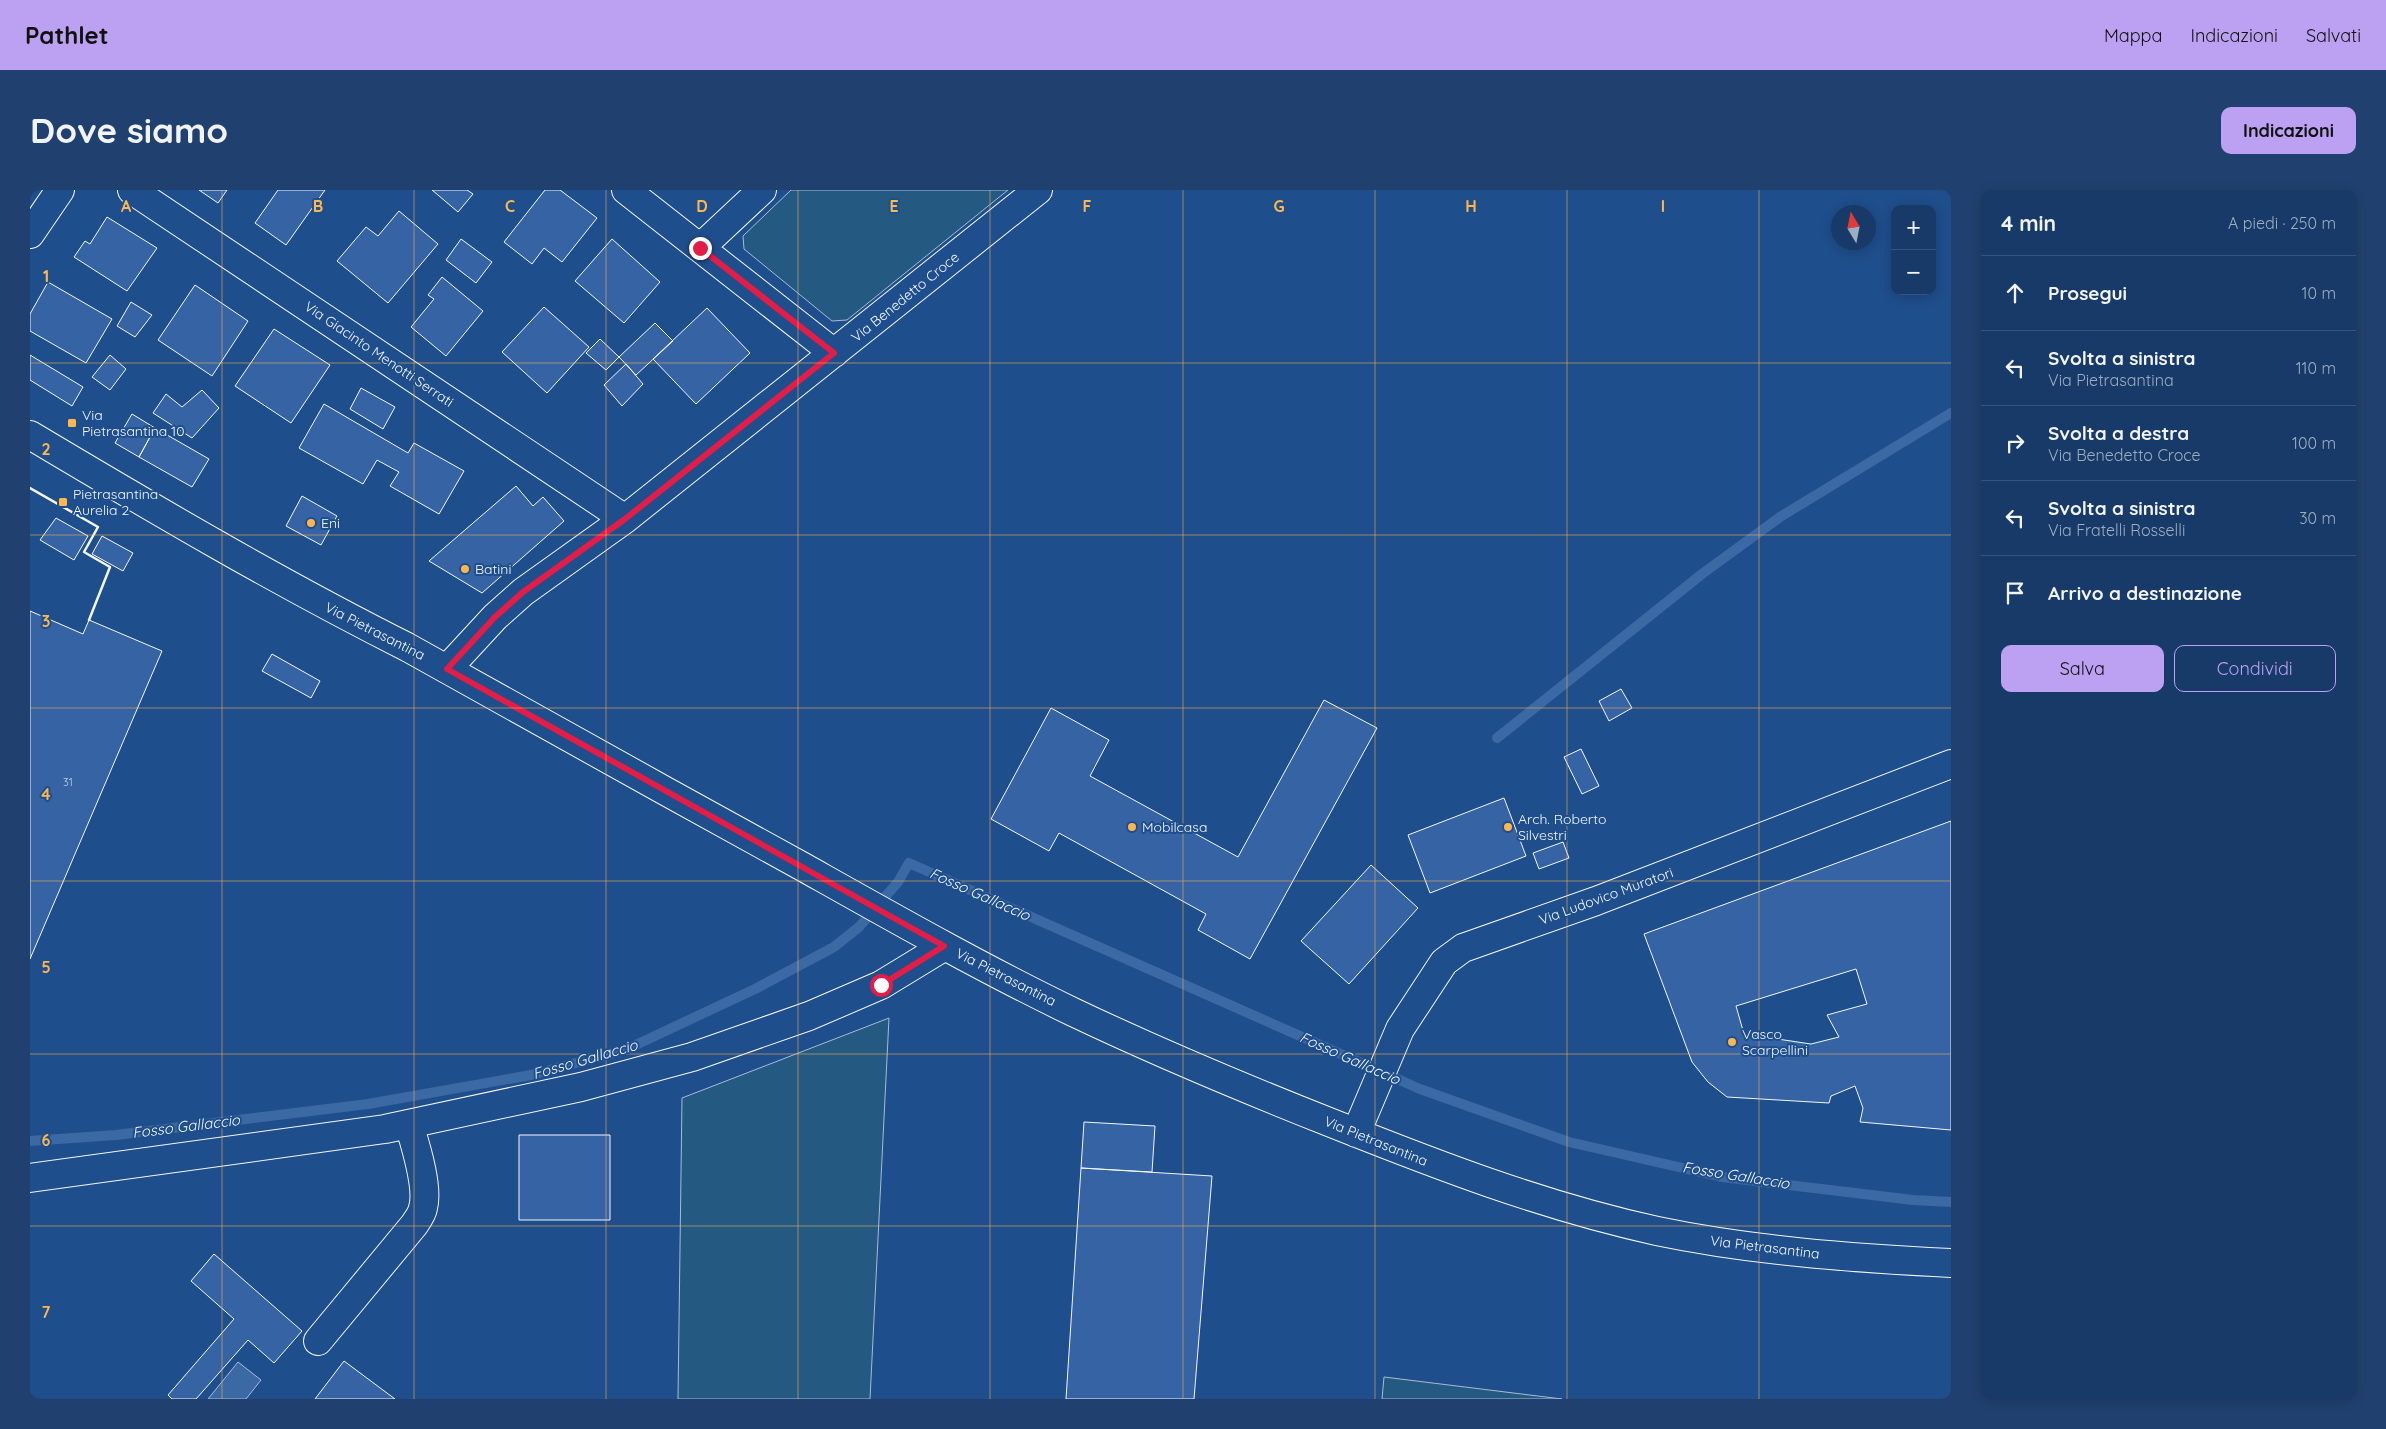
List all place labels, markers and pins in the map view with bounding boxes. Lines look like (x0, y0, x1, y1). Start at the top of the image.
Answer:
place label: Via Pietrasantina 10 (82, 406, 185, 440)
marker: Via Pietrasantina 10 (66, 417, 78, 429)
place label: Pietrasantina Aurelia 2 (73, 485, 158, 519)
marker: Pietrasantina Aurelia 2 (57, 496, 69, 508)
place label: Eni (321, 514, 340, 532)
marker: Eni (305, 517, 317, 529)
place label: Batini (475, 560, 511, 578)
marker: Batini (459, 563, 471, 575)
place label: Arch. Roberto Silvestri (1518, 810, 1606, 844)
place label: Mobilcasa (1142, 818, 1208, 836)
marker: Mobilcasa (1126, 821, 1138, 833)
marker: Arch. Roberto Silvestri (1502, 821, 1514, 833)
place label: Vasco Scarpellini (1742, 1025, 1808, 1059)
marker: Vasco Scarpellini (1726, 1036, 1738, 1048)

